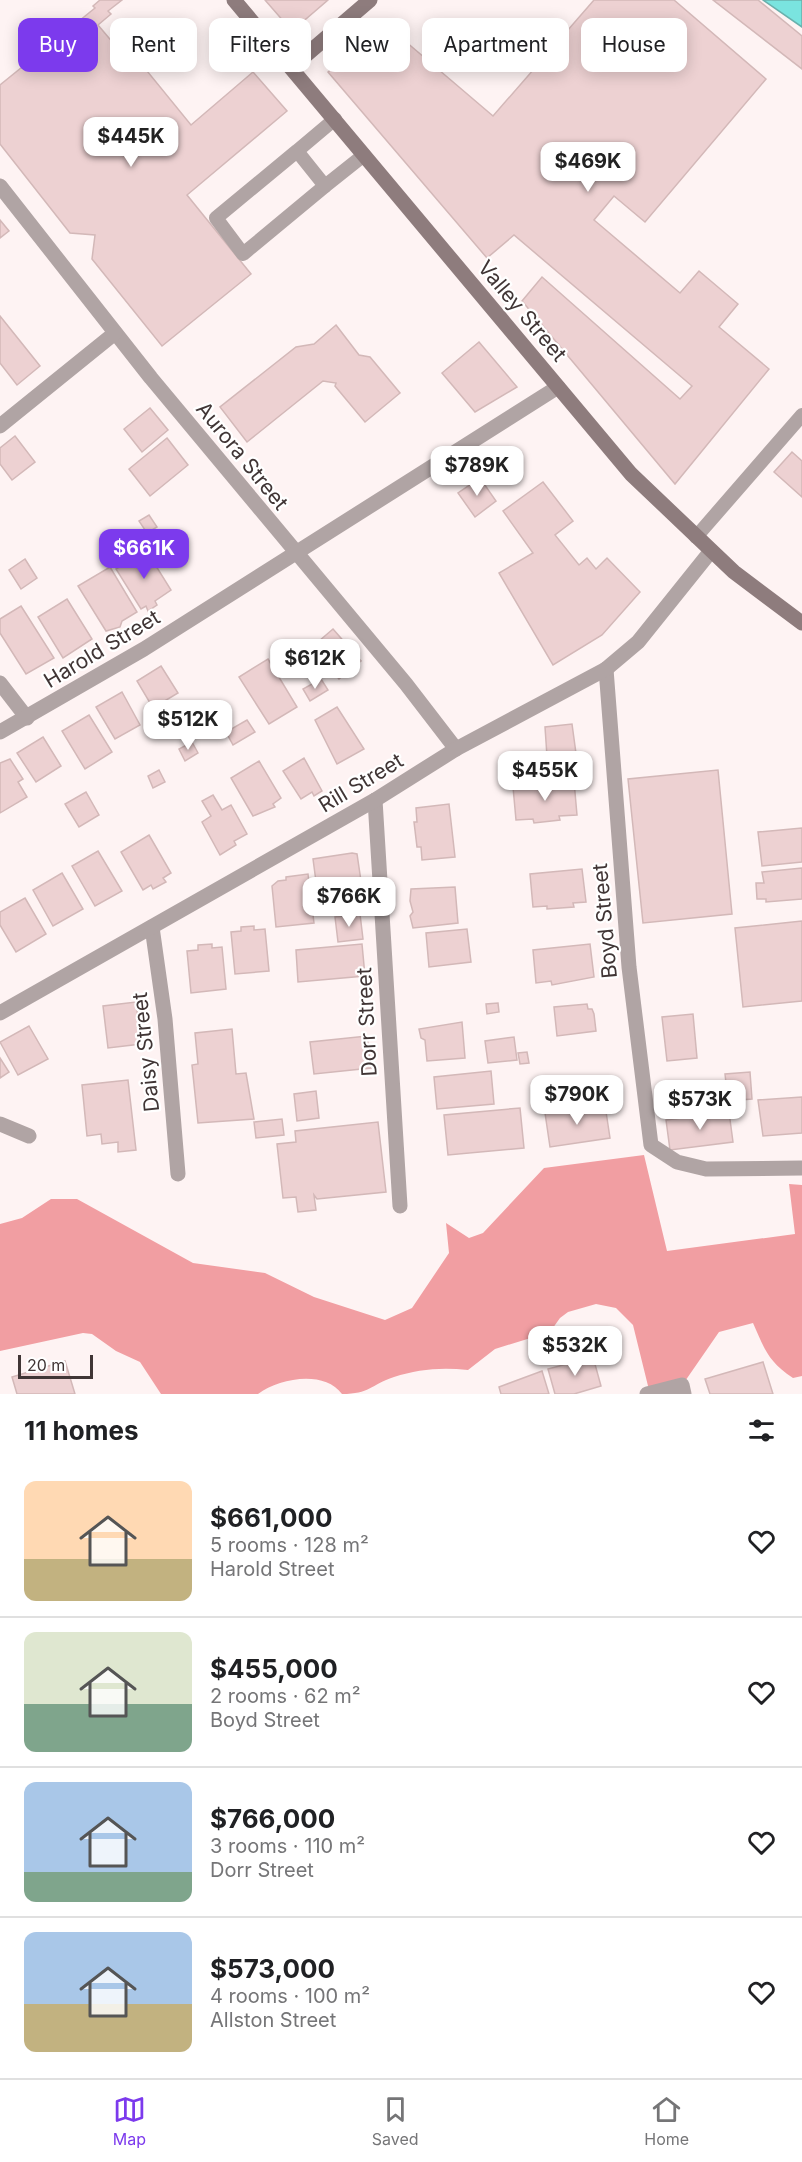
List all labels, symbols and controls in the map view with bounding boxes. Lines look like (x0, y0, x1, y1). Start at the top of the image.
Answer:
chip: Buy (18, 18, 98, 72)
chip: Rent (110, 18, 197, 72)
chip: Filters (209, 18, 311, 72)
chip: New (323, 18, 410, 72)
chip: Apartment (422, 18, 569, 72)
chip: House (581, 18, 687, 72)
pin: $445K (89, 117, 173, 168)
text: $445K (97, 124, 165, 148)
pin: $469K (546, 142, 630, 193)
text: $469K (555, 149, 621, 173)
street label: Valley Street (473, 255, 572, 366)
street label: Aurora Street (191, 397, 294, 515)
pin: $789K (435, 446, 519, 497)
text: $789K (445, 453, 509, 477)
pin: $661K (102, 529, 186, 580)
text: $661K (113, 536, 175, 560)
street label: Harold Street (39, 604, 164, 693)
pin: $612K (273, 639, 357, 690)
text: $612K (284, 646, 346, 670)
pin: $512K (146, 700, 230, 751)
text: $512K (157, 707, 219, 731)
street label: Rill Street (314, 748, 408, 817)
pin: $455K (503, 751, 587, 802)
text: $455K (512, 758, 578, 782)
street label: Boyd Street (587, 862, 622, 980)
pin: $766K (307, 877, 391, 928)
text: $766K (317, 884, 381, 908)
street label: Dorr Street (351, 967, 382, 1077)
street label: Daisy Street (127, 991, 164, 1113)
pin: $790K (535, 1075, 619, 1126)
pin: $573K (658, 1080, 742, 1131)
text: $790K (544, 1082, 610, 1106)
text: $573K (668, 1087, 732, 1111)
pin: $532K (533, 1326, 617, 1377)
text: $532K (542, 1333, 608, 1357)
scale bar (18, 1352, 93, 1380)
text: 20 m (27, 1355, 65, 1375)
icon: filters (745, 1414, 778, 1447)
text: 11 homes (24, 1415, 139, 1446)
text: $661,000 (210, 1502, 333, 1533)
icon: home (72, 1505, 144, 1577)
icon: heart (745, 1525, 778, 1558)
text: 5 rooms · 128 m² (210, 1533, 369, 1557)
text: Harold Street (210, 1557, 334, 1581)
text: $455,000 (210, 1653, 338, 1684)
icon: home (72, 1656, 144, 1728)
icon: heart (745, 1676, 778, 1709)
text: 2 rooms · 62 m² (210, 1684, 361, 1708)
text: Boyd Street (210, 1708, 320, 1732)
text: $766,000 (210, 1803, 335, 1834)
icon: home (72, 1806, 144, 1878)
icon: heart (745, 1826, 778, 1859)
text: 3 rooms · 110 m² (210, 1834, 365, 1858)
text: Dorr Street (210, 1858, 314, 1882)
text: $573,000 (210, 1953, 335, 1984)
icon: home (72, 1956, 144, 2028)
icon: heart (745, 1976, 778, 2009)
text: 4 rooms · 100 m² (210, 1984, 370, 2008)
text: Allston Street (210, 2008, 336, 2032)
tab: Map (113, 2093, 146, 2149)
tab: Saved (372, 2093, 419, 2149)
tab: Home (644, 2093, 689, 2149)

